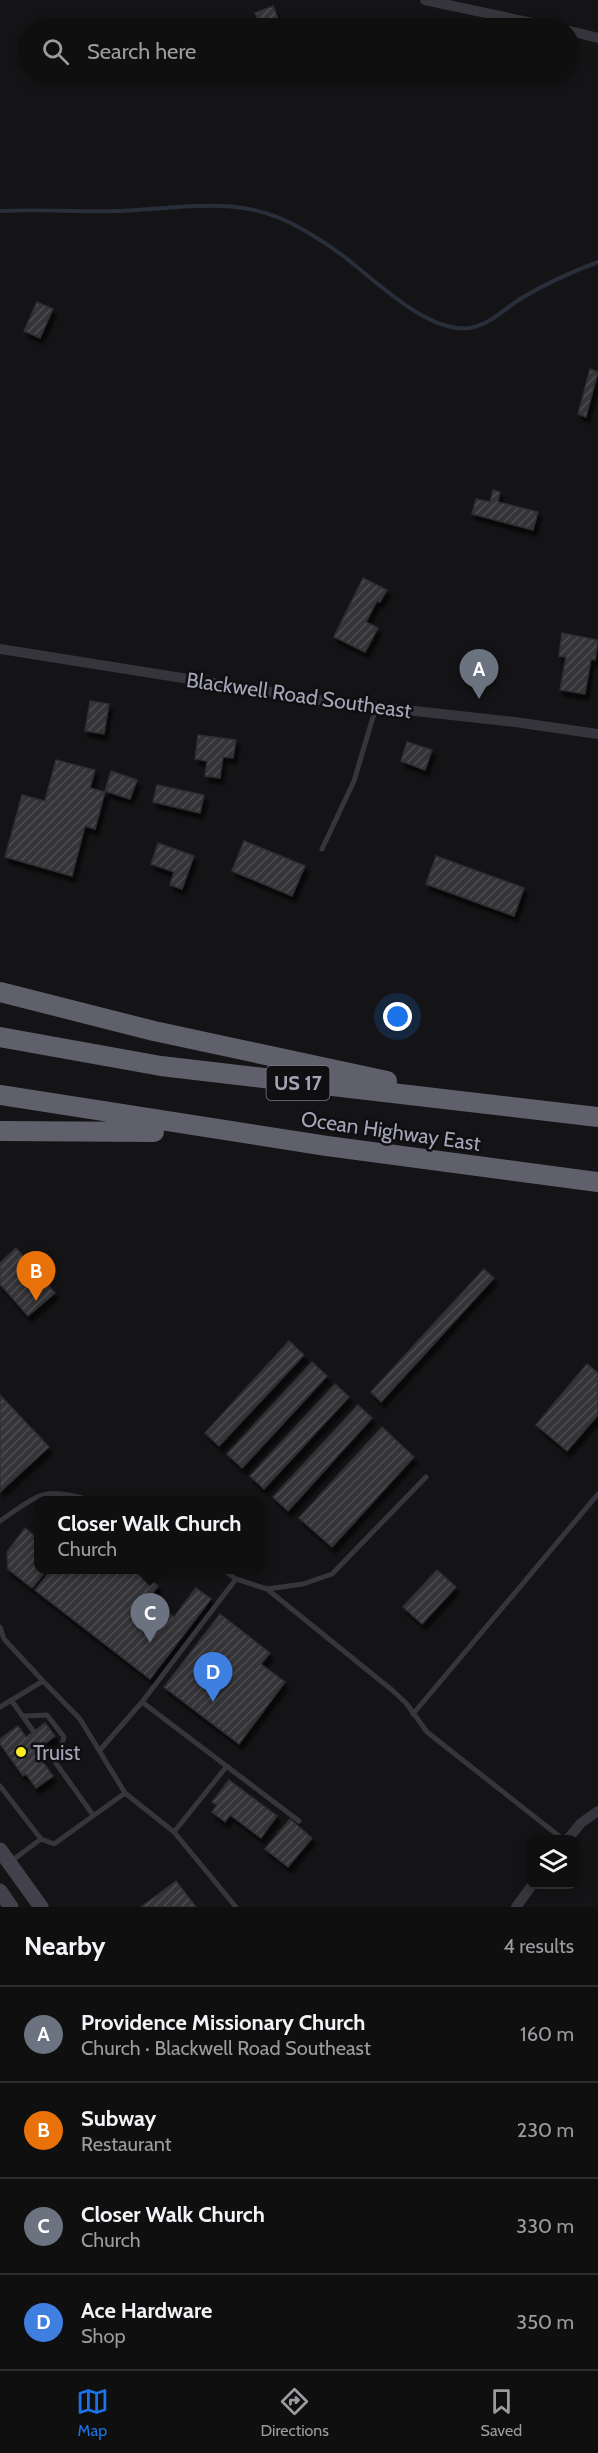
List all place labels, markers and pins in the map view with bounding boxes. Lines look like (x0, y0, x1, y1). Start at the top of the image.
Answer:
pin: A (460, 650, 498, 699)
pin: B (16, 1252, 56, 1301)
pin: C (130, 1594, 170, 1643)
pin: D (194, 1652, 232, 1702)
place label: Truist (33, 1740, 80, 1765)
marker: Truist (14, 1745, 28, 1759)

